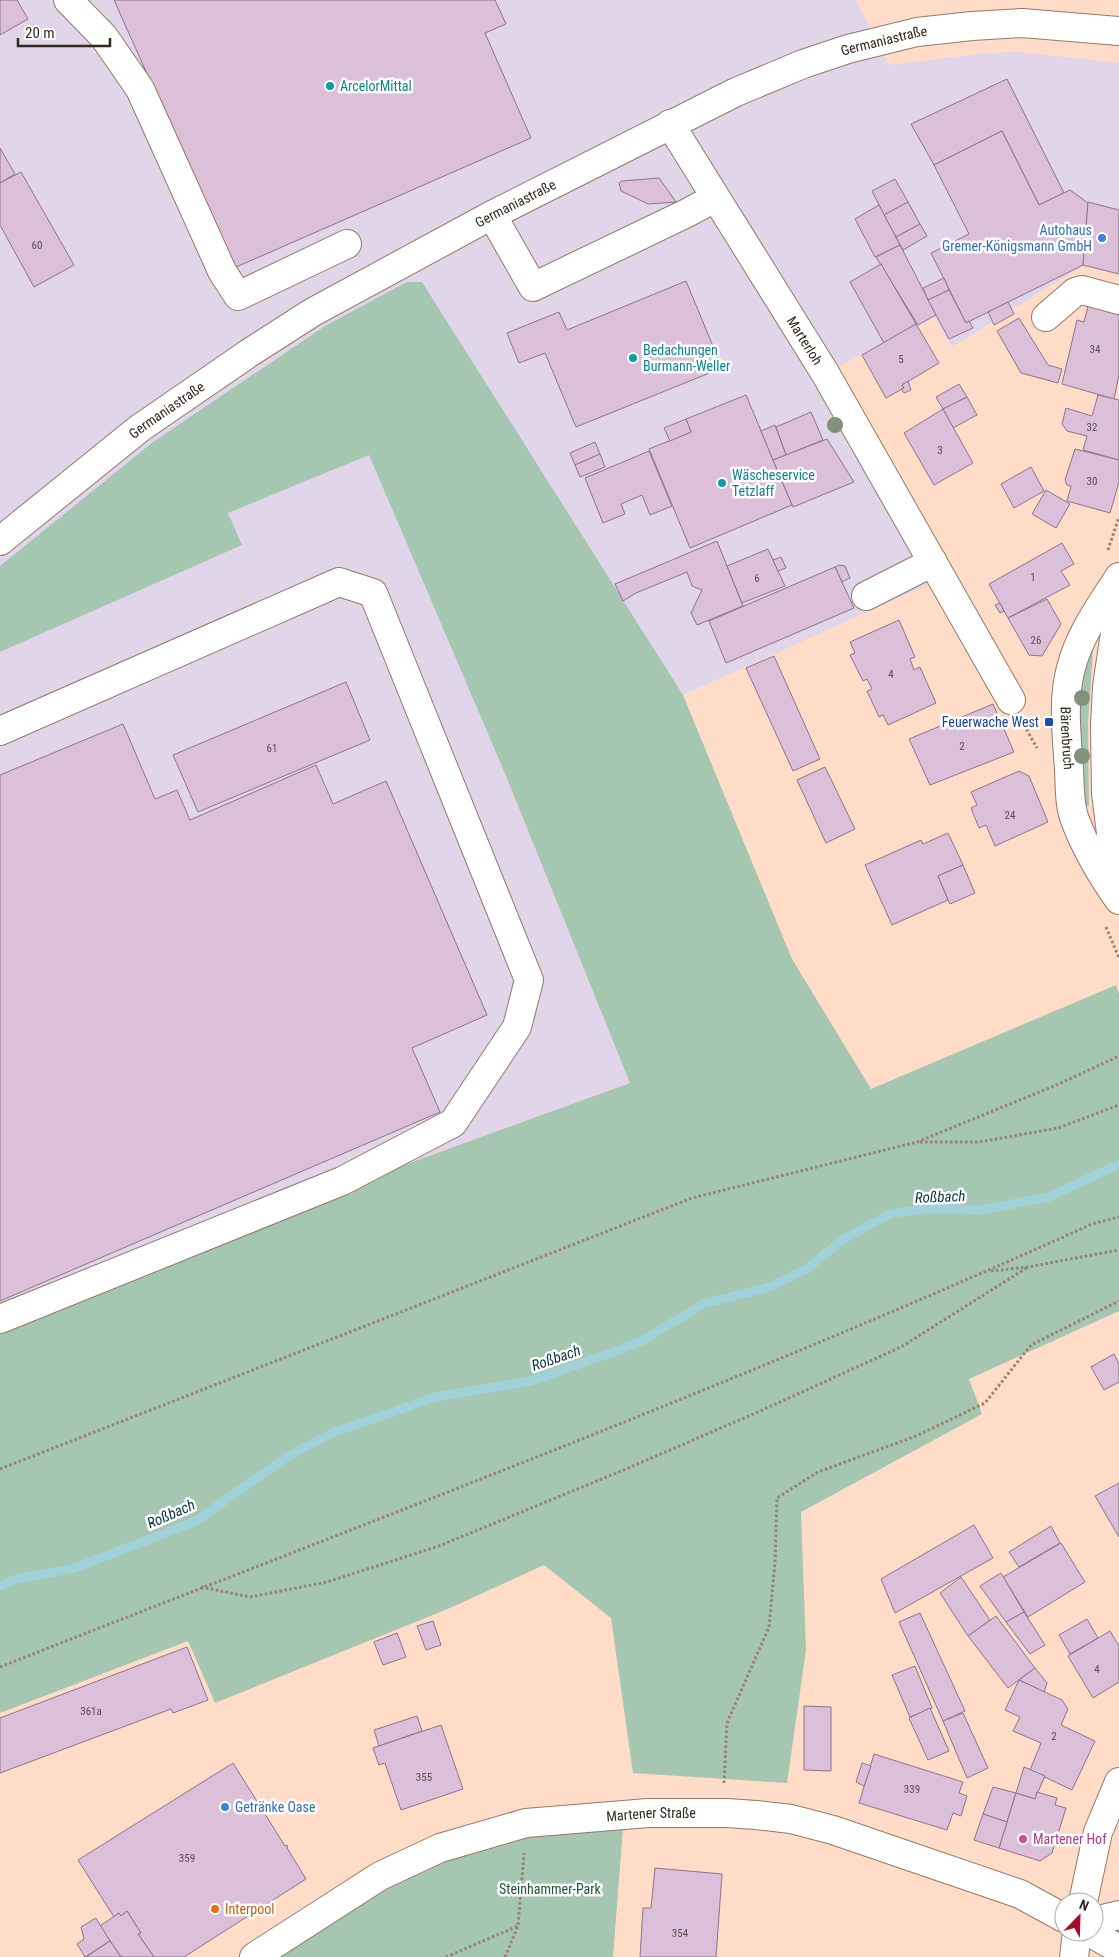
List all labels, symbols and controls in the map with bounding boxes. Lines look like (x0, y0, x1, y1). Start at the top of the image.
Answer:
scale bar (18, 15, 110, 47)
street label: Germaniastraße (839, 23, 928, 59)
text: 20 m (25, 24, 55, 42)
place label: ArcelorMittal (340, 78, 412, 94)
marker: ArcelorMittal (324, 80, 336, 92)
street label: Germaniastraße (472, 176, 559, 231)
place label: Autohaus Gremer-Königsmann GmbH (942, 222, 1092, 254)
marker: Autohaus Gremer-Königsmann GmbH (1096, 232, 1108, 244)
house number: 60 (32, 239, 42, 252)
street label: Marterloh (784, 313, 826, 368)
place label: Bedachungen Burmann-Weller (643, 342, 730, 374)
house number: 34 (1090, 343, 1101, 356)
marker: Bedachungen Burmann-Weller (627, 352, 639, 364)
house number: 5 (898, 353, 904, 366)
street label: Germaniastraße (126, 378, 208, 442)
house number: 32 (1087, 421, 1097, 434)
house number: 3 (937, 444, 943, 457)
place label: Wäscheservice Tetzlaff (732, 467, 815, 499)
house number: 30 (1087, 475, 1097, 488)
marker: Wäscheservice Tetzlaff (716, 477, 728, 489)
house number: 1 (1030, 571, 1036, 584)
house number: 6 (754, 572, 760, 585)
house number: 26 (1031, 634, 1041, 647)
house number: 4 (888, 668, 894, 681)
street label: Bärenbruch (1058, 707, 1077, 770)
place label: Feuerwache West (942, 714, 1039, 730)
marker: Feuerwache West (1043, 716, 1055, 728)
house number: 2 (959, 740, 965, 753)
house number: 61 (267, 742, 277, 755)
house number: 24 (1005, 809, 1016, 822)
water label: Roßbach (914, 1187, 966, 1207)
water label: Roßbach (529, 1341, 583, 1375)
water label: Roßbach (144, 1496, 198, 1532)
house number: 4 (1094, 1663, 1100, 1676)
house number: 361a (80, 1705, 102, 1718)
house number: 2 (1051, 1730, 1057, 1743)
house number: 355 (416, 1771, 432, 1784)
house number: 339 (904, 1783, 920, 1796)
place label: Getränke Oase (235, 1799, 316, 1815)
marker: Getränke Oase (219, 1801, 231, 1813)
street label: Martener Straße (606, 1805, 696, 1824)
place label: Martener Hof (1033, 1831, 1107, 1847)
marker: Martener Hof (1017, 1833, 1029, 1845)
house number: 359 (179, 1852, 195, 1865)
park label: Steinhammer-Park (499, 1881, 602, 1897)
north arrow (1054, 1892, 1104, 1942)
text: N (1077, 1896, 1091, 1914)
place label: Interpool (225, 1901, 274, 1917)
marker: Interpool (209, 1903, 221, 1915)
house number: 354 (672, 1927, 689, 1940)

